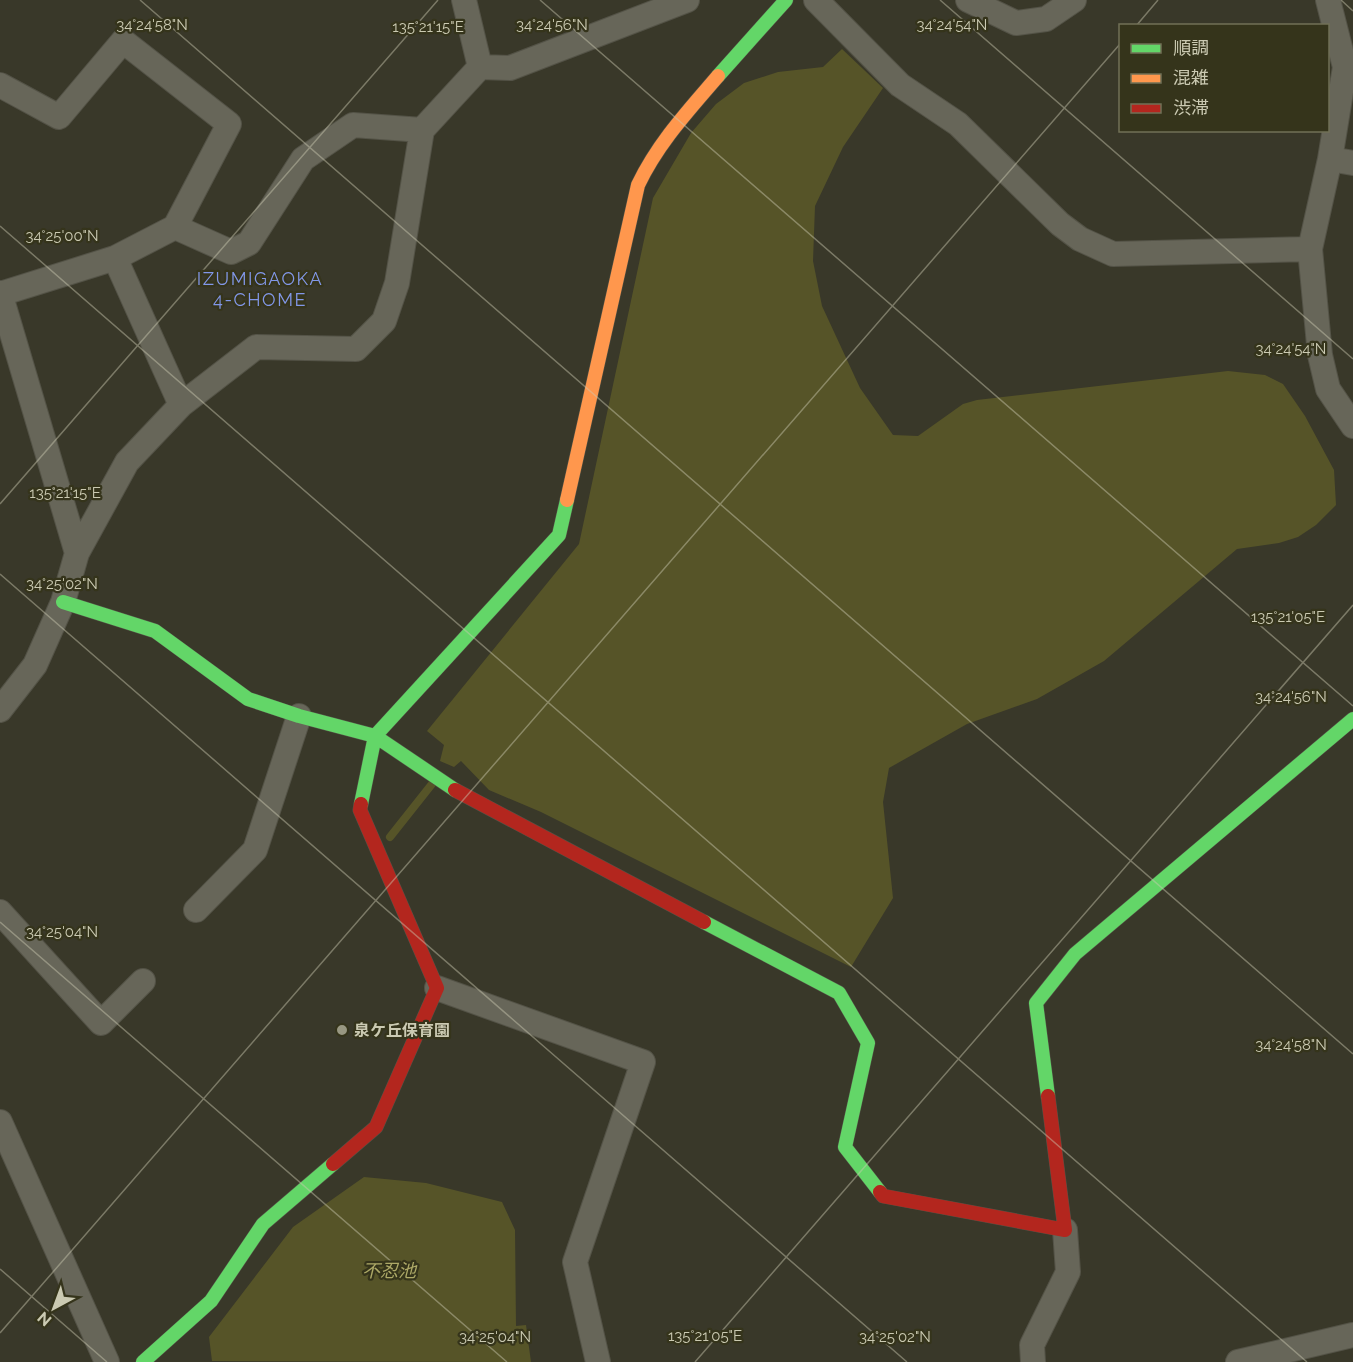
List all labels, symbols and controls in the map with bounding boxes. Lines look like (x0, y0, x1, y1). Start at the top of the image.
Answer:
text: 34°24'58"N (116, 16, 188, 34)
text: 34°24'56"N (516, 16, 588, 34)
text: 34°24'54"N (917, 16, 987, 34)
text: 135°21'15"E (392, 18, 464, 36)
legend (1119, 24, 1329, 132)
text: 順調 (1173, 37, 1209, 58)
text: 混雑 (1173, 67, 1209, 88)
text: 渋滞 (1173, 97, 1209, 118)
text: 34°25'00"N (25, 227, 99, 245)
district label: IZUMIGAOKA 4-CHOME (197, 268, 323, 310)
text: 34°24'54"N (1256, 340, 1326, 358)
text: 135°21'15"E (29, 484, 101, 502)
text: 34°25'02"N (26, 575, 98, 593)
text: 135°21'05"E (1251, 608, 1325, 626)
text: 34°24'56"N (1255, 688, 1327, 706)
text: 34°25'04"N (26, 923, 98, 941)
place label: 泉ケ丘保育園 (354, 1021, 450, 1040)
marker: 泉ケ丘保育園 (335, 1023, 349, 1037)
text: 34°24'58"N (1255, 1036, 1327, 1054)
water label: 不忍池 (362, 1260, 418, 1281)
north arrow (24, 1278, 84, 1338)
text: N (34, 1308, 55, 1330)
text: 135°21'05"E (668, 1327, 742, 1345)
text: 34°25'04"N (459, 1328, 531, 1346)
text: 34°25'02"N (859, 1328, 931, 1346)

